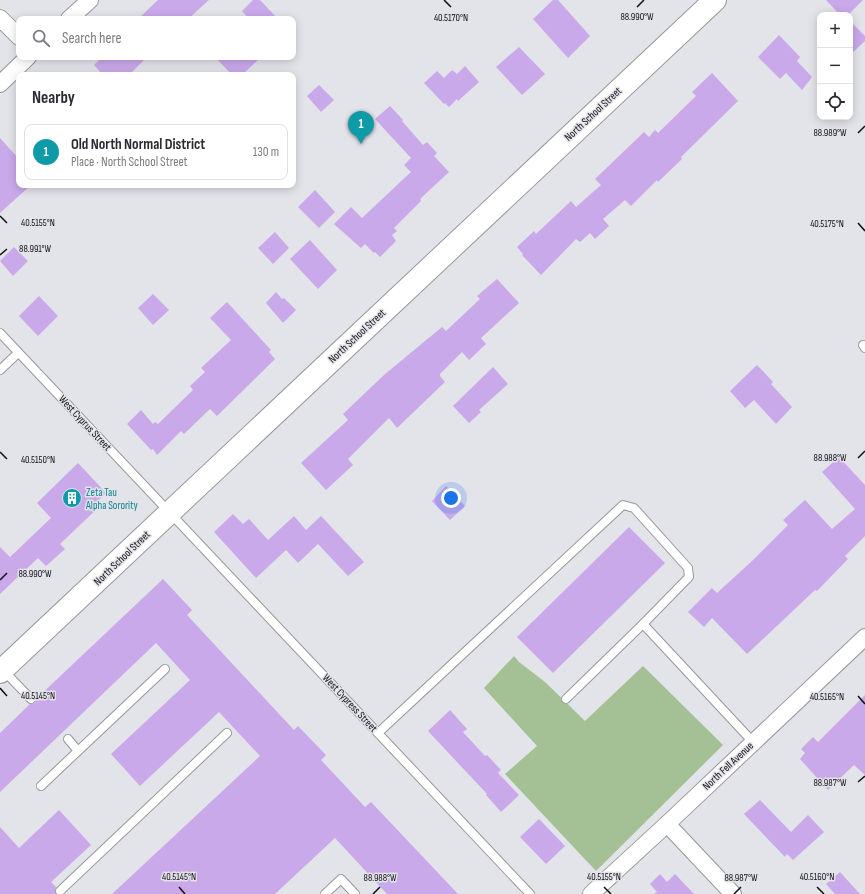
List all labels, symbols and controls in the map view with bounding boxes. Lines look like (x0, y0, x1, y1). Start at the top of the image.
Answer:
text: 88.990°W (620, 11, 654, 23)
text: 40.5170°N (434, 12, 468, 24)
map controls (817, 12, 853, 120)
button: + (817, 12, 853, 48)
search box (16, 16, 296, 60)
icon: search (30, 27, 52, 49)
text: Search here (62, 29, 122, 48)
button: − (817, 48, 853, 84)
street label: North School Street (562, 84, 625, 144)
button: locate (817, 84, 853, 120)
text: Nearby (32, 88, 75, 108)
pin: 1 (348, 111, 374, 144)
text: 88.989°W (813, 127, 847, 139)
text: Old North Normal District (71, 135, 205, 154)
text: 1 (43, 144, 49, 160)
text: 130 m (253, 144, 279, 160)
text: Place · North School Street (71, 154, 188, 170)
text: 40.5155°N (21, 217, 55, 229)
text: 40.5175°N (810, 218, 844, 230)
text: 88.991°W (19, 243, 51, 255)
street label: North School Street (326, 306, 389, 366)
street label: West Cyprus Street (56, 393, 114, 454)
text: 88.988°W (814, 452, 847, 464)
text: 40.5150°N (21, 454, 55, 466)
place label: Ζeta Tau Alpha Sorority (85, 486, 139, 512)
building icon: Ζeta Tau Alpha Sorority (61, 487, 83, 509)
your location (441, 488, 461, 508)
street label: North School Street (91, 527, 153, 588)
text: 88.990°W (18, 568, 52, 580)
street label: West Cypress Street (320, 671, 381, 735)
text: 40.5145°N (21, 690, 55, 702)
text: 40.5165°N (810, 691, 844, 703)
street label: North Fell Avenue (700, 739, 756, 793)
text: 88.987°W (813, 777, 847, 789)
text: 40.5145°N (162, 871, 196, 883)
text: 40.5155°N (587, 871, 621, 883)
text: 40.5160°N (800, 871, 834, 883)
text: 88.988°W (364, 872, 397, 884)
text: 88.987°W (724, 872, 758, 884)

